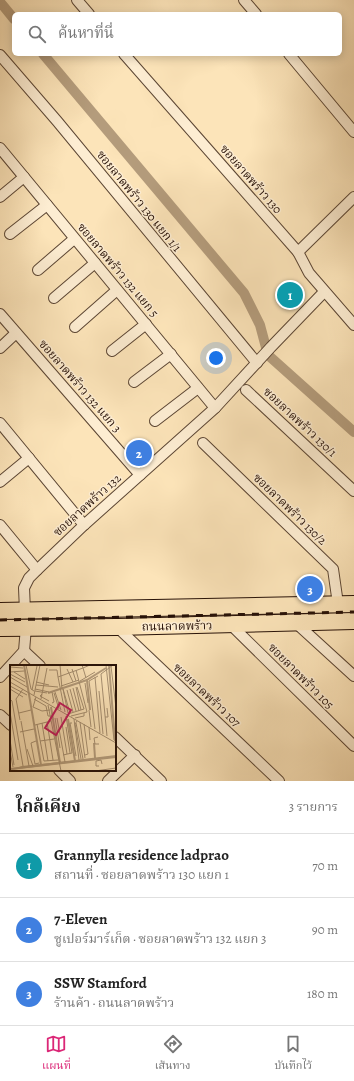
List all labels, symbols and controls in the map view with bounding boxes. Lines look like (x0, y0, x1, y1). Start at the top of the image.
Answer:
search box (12, 12, 342, 56)
icon: search (26, 23, 48, 45)
text: ค้นหาที่นี่ (58, 23, 114, 43)
street label: ซอยลาดพร้าว 130 (216, 141, 286, 217)
street label: ซอยลาดพร้าว 130 แยก 1/1 (93, 147, 185, 255)
street label: ซอยลาดพร้าว 132 แยก 5 (74, 220, 162, 320)
pin: 1 (277, 280, 303, 310)
street label: ซอยลาดพร้าว 132 แยก 3 (35, 336, 125, 436)
your location (206, 348, 226, 368)
street label: ซอยลาดพร้าว 130/1 (260, 384, 340, 460)
pin: 2 (126, 438, 152, 468)
street label: ซอยลาดพร้าว 132 (50, 470, 125, 540)
street label: ซอยลาดพร้าว 130/2 (250, 470, 330, 548)
pin: 3 (297, 574, 323, 604)
street label: ถนนลาดพร้าว (142, 617, 212, 635)
street label: ซอยลาดพร้าว 105 (265, 640, 337, 712)
street label: ซอยลาดพร้าว 107 (170, 660, 245, 731)
inset map (10, 665, 116, 771)
text: ใกล้เคียง (16, 795, 81, 818)
text: 3 รายการ (289, 798, 338, 815)
text: Grannylla residence ladprao (54, 845, 229, 865)
text: 1 (27, 857, 31, 874)
text: 70 m (312, 857, 338, 874)
text: สถานที่ · ซอยลาดพร้าว 130 แยก 1 (54, 866, 229, 883)
text: 7-Eleven (54, 909, 107, 929)
text: 2 (26, 921, 32, 938)
text: 90 m (312, 921, 338, 938)
text: ซูเปอร์มาร์เก็ต · ซอยลาดพร้าว 132 แยก 3 (54, 930, 266, 947)
text: SSW Stamford (54, 973, 147, 993)
text: 3 (26, 985, 32, 1002)
text: 180 m (307, 985, 338, 1002)
text: ร้านค้า · ถนนลาดพร้าว (54, 994, 174, 1011)
tab: แผนที่ (42, 1033, 71, 1075)
tab: เส้นทาง (155, 1033, 191, 1075)
tab: บันทึกไว้ (275, 1033, 312, 1075)

